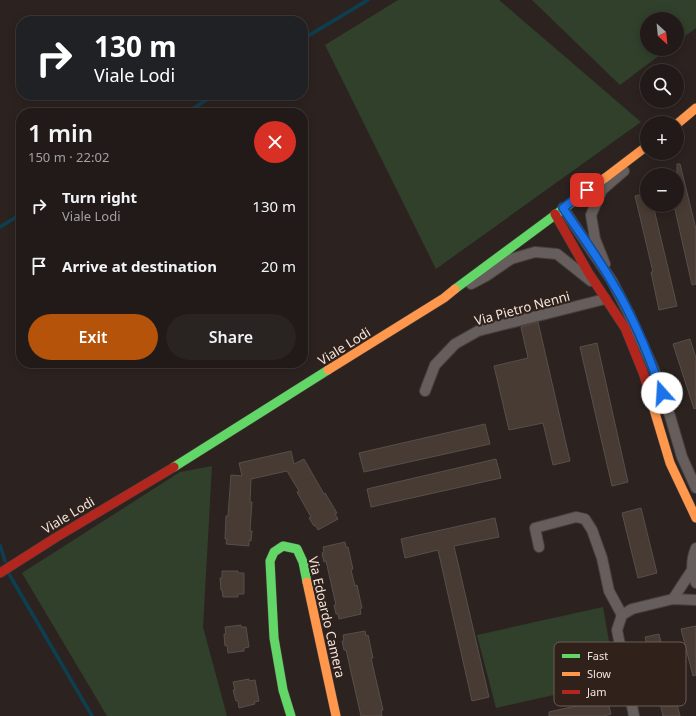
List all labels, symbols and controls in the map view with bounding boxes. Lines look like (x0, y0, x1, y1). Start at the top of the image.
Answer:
north arrow (640, 12, 684, 56)
map controls (640, 12, 684, 212)
text: 130 m (94, 27, 177, 65)
icon: right (28, 32, 80, 84)
text: Viale Lodi (94, 63, 175, 87)
button: search (640, 64, 684, 108)
text: 1 min (28, 116, 93, 149)
button: + (640, 116, 684, 160)
button: close (254, 121, 296, 163)
text: 150 m · 22:02 (28, 148, 109, 166)
button: − (640, 168, 684, 212)
pin (570, 173, 604, 207)
icon: arrive (576, 179, 598, 201)
text: Turn right (62, 187, 137, 207)
icon: right (28, 195, 50, 217)
text: 130 m (252, 196, 296, 216)
text: Viale Lodi (62, 207, 121, 225)
icon: arrive (28, 255, 50, 277)
text: Arrive at destination (62, 256, 217, 276)
text: 20 m (261, 256, 296, 276)
street label: Via Pietro Nenni (472, 287, 572, 329)
button: Exit (28, 314, 158, 360)
button: Share (166, 314, 296, 360)
street label: Viale Lodi (314, 323, 374, 369)
position arrow (641, 372, 683, 414)
street label: Viale Lodi (38, 492, 98, 538)
street label: Via Edoardo Camera (304, 555, 350, 679)
legend (554, 642, 686, 706)
text: Fast (587, 648, 608, 663)
text: Slow (587, 666, 611, 681)
text: Jam (586, 684, 606, 699)

